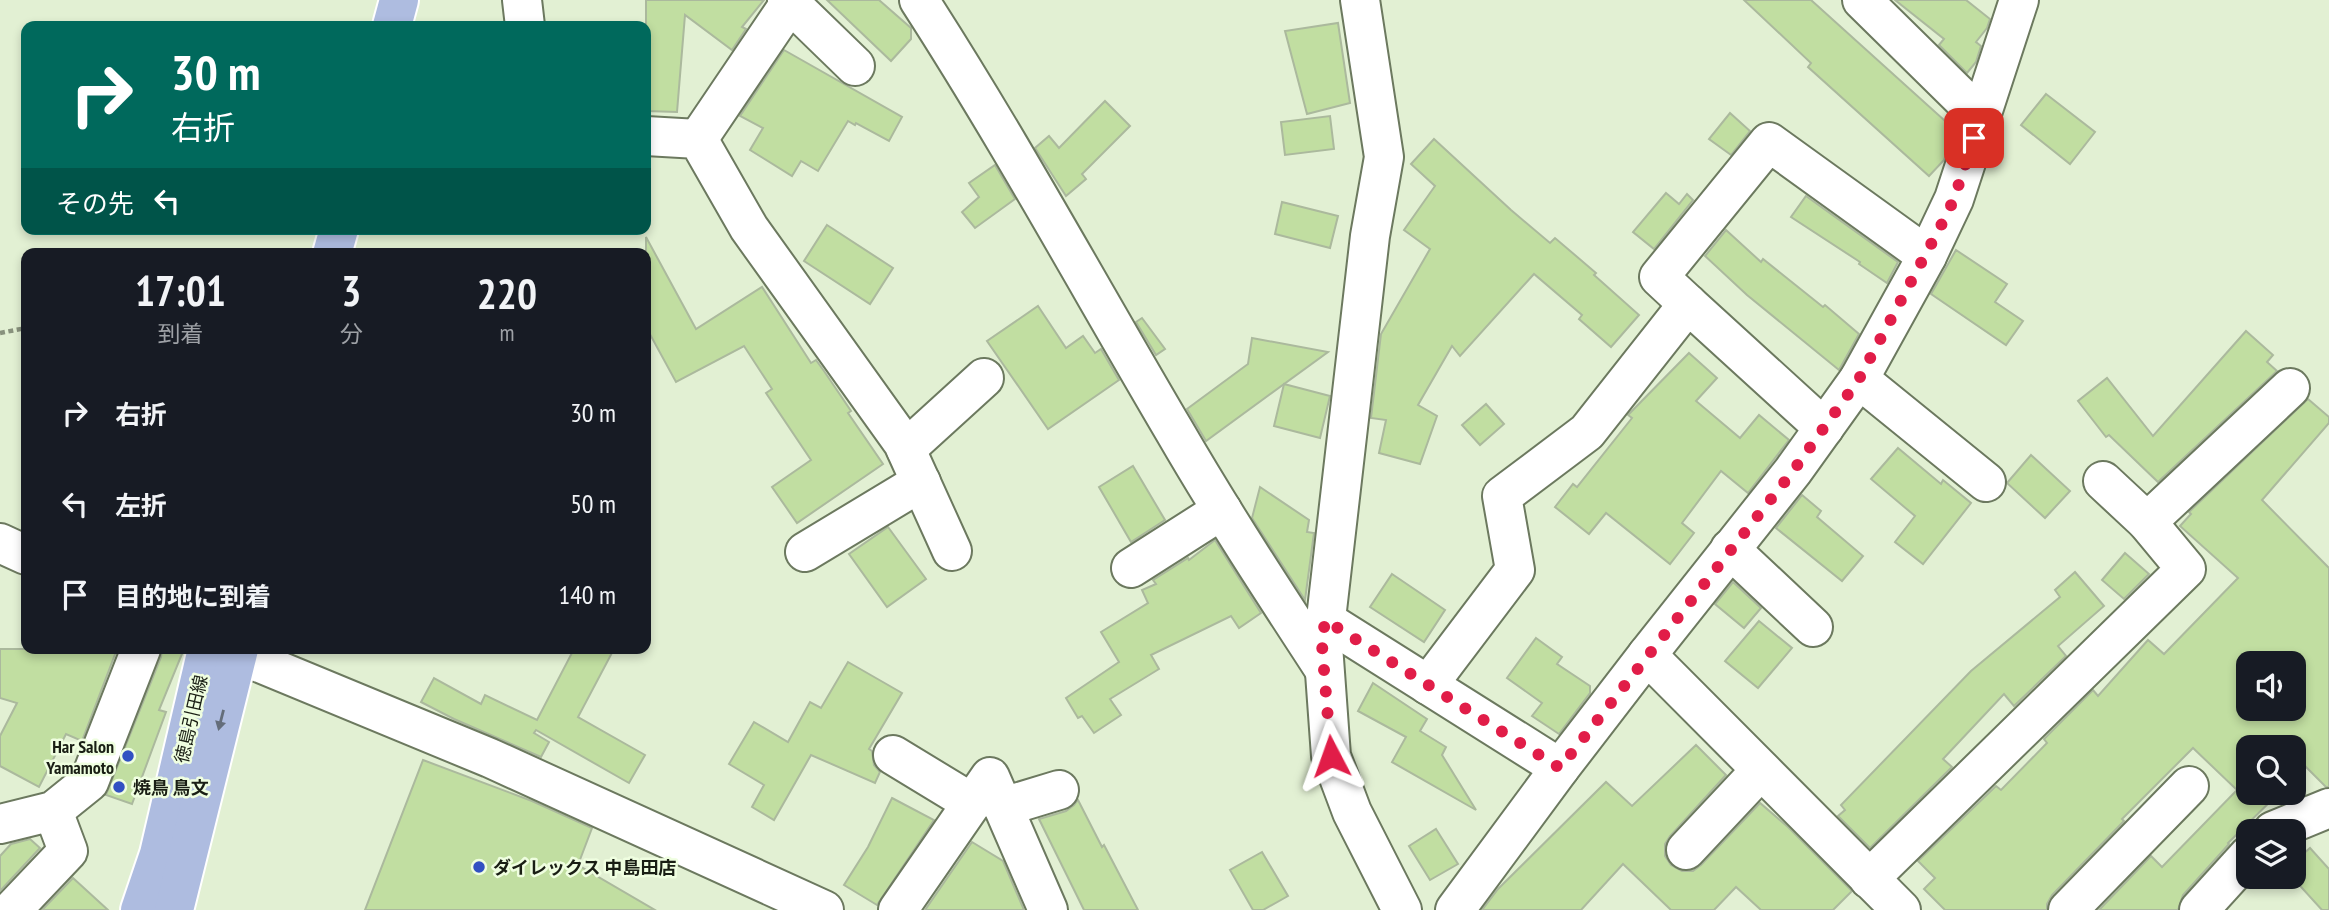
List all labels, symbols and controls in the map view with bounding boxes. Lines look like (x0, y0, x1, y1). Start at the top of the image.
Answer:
text: 30 m (171, 40, 260, 104)
icon: right (56, 49, 147, 140)
text: 右折 (171, 106, 235, 148)
pin (1944, 108, 2004, 168)
icon: arrive (1955, 119, 1993, 157)
icon: left (148, 182, 186, 220)
text: その先 (56, 187, 134, 220)
text: 17:01 (135, 263, 226, 318)
text: 3 (341, 263, 361, 318)
text: 220 (477, 266, 537, 321)
text: m (499, 318, 514, 347)
text: 到着 (157, 319, 203, 348)
text: 分 (340, 319, 363, 348)
icon: right (56, 394, 94, 432)
text: 30 m (570, 396, 616, 429)
text: 右折 (115, 398, 167, 431)
icon: left (56, 485, 94, 523)
text: 50 m (570, 487, 616, 520)
text: 左折 (115, 489, 167, 522)
icon: arrive (56, 576, 94, 614)
text: 140 m (558, 578, 616, 611)
text: 目的地に到着 (115, 580, 271, 613)
map controls (2236, 651, 2306, 889)
button: sound (2236, 651, 2306, 721)
street label: 徳島引田線 (170, 673, 212, 765)
one-way arrow (215, 709, 226, 731)
position arrow (1294, 719, 1368, 793)
place label: Har Salon Yamamoto (45, 735, 114, 779)
button: search (2236, 735, 2306, 805)
marker: Har Salon Yamamoto (120, 748, 136, 764)
place label: 焼鳥 鳥文 (133, 776, 209, 799)
marker: 焼鳥 鳥文 (111, 779, 127, 795)
button: layers (2236, 819, 2306, 889)
place label: ダイレックス 中島田店 (493, 856, 676, 879)
marker: ダイレックス 中島田店 (471, 859, 487, 875)

